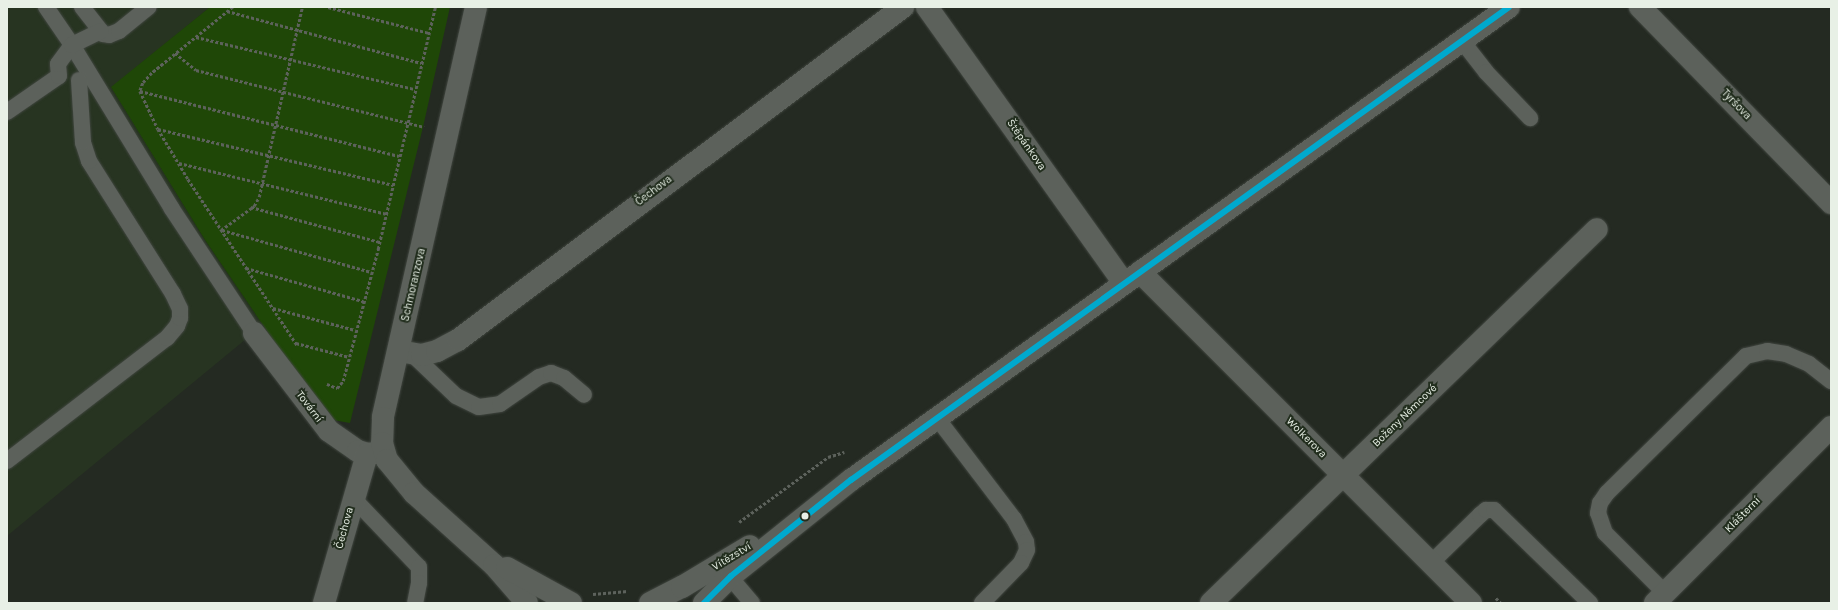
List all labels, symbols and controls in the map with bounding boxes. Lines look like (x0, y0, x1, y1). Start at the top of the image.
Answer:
street label: Tyršova (1718, 87, 1754, 123)
street label: Štěpánkova (1004, 117, 1048, 173)
street label: Čechova (633, 173, 675, 209)
street label: Schmoranzova (399, 247, 429, 323)
street label: Boženy Němcové (1370, 382, 1440, 450)
street label: Tovární (293, 389, 325, 425)
street label: Wolkerova (1283, 415, 1329, 461)
street label: Klášterní (1722, 494, 1764, 536)
street label: Čechova (333, 506, 357, 550)
unlabelled marker (800, 511, 810, 521)
street label: Vítězství (710, 540, 754, 574)

